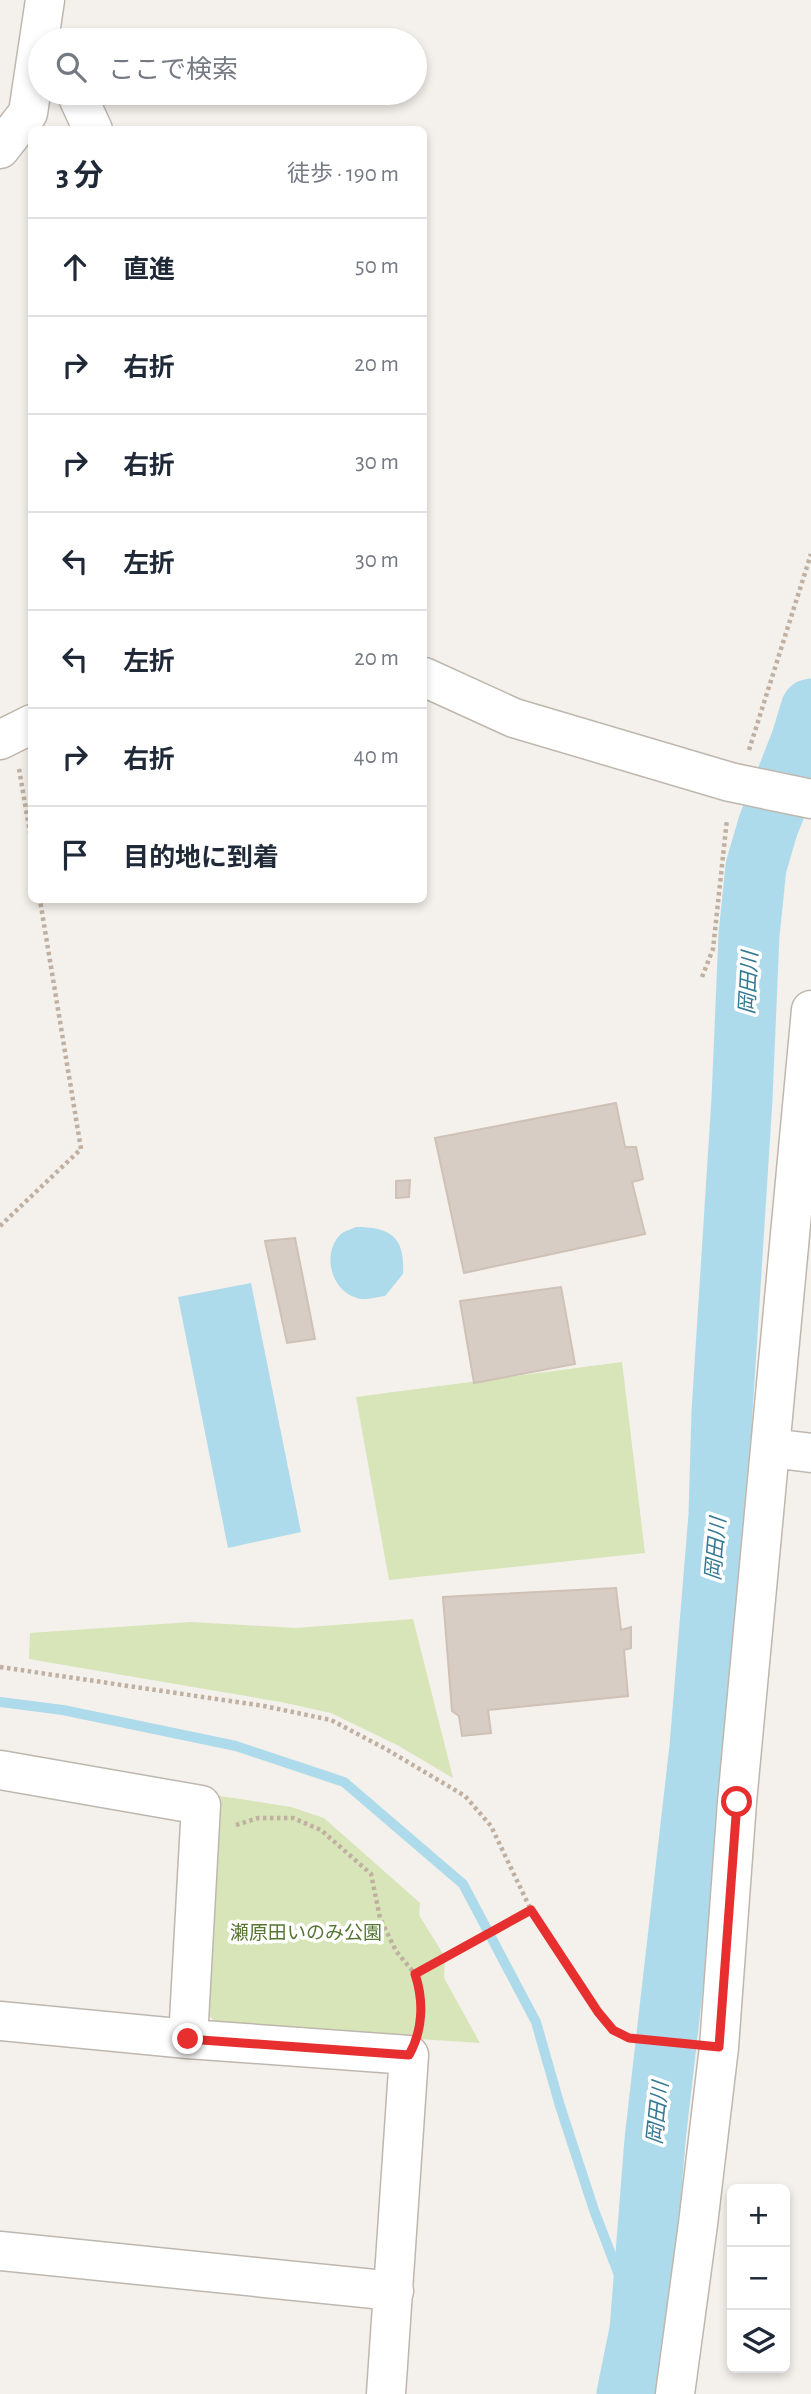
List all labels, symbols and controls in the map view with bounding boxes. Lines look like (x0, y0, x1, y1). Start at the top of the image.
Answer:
search box (28, 28, 427, 105)
icon: search (52, 48, 90, 86)
text: ここで検索 (108, 57, 238, 83)
text: 3 分 (56, 161, 103, 191)
text: 徒歩 · 190 m (287, 163, 399, 186)
icon: ahead (56, 248, 94, 286)
text: 50 m (355, 255, 399, 278)
text: 直進 (123, 257, 175, 283)
icon: right (56, 346, 94, 384)
text: 20 m (354, 353, 399, 376)
text: 右折 (123, 355, 175, 381)
icon: right (56, 444, 94, 482)
text: 30 m (355, 451, 399, 474)
text: 右折 (123, 453, 175, 479)
icon: left (56, 542, 94, 580)
text: 30 m (355, 549, 399, 572)
text: 左折 (123, 551, 175, 577)
icon: left (56, 640, 94, 678)
text: 20 m (354, 647, 399, 670)
text: 左折 (123, 649, 175, 675)
icon: right (56, 738, 94, 776)
text: 40 m (354, 745, 399, 768)
text: 右折 (123, 747, 175, 773)
icon: arrive (56, 836, 94, 874)
text: 目的地に到着 (123, 845, 279, 871)
water label: 岡田川 (737, 949, 761, 1015)
water label: 岡田川 (703, 1515, 729, 1581)
route start (721, 1786, 752, 1817)
park label: 瀬原田いのみ公園 (230, 1923, 382, 1943)
route end (172, 2023, 203, 2054)
water label: 岡田川 (644, 2079, 672, 2145)
map controls (727, 2184, 790, 2373)
button: + (727, 2184, 790, 2247)
button: − (727, 2247, 790, 2310)
button: layers (727, 2310, 790, 2373)

